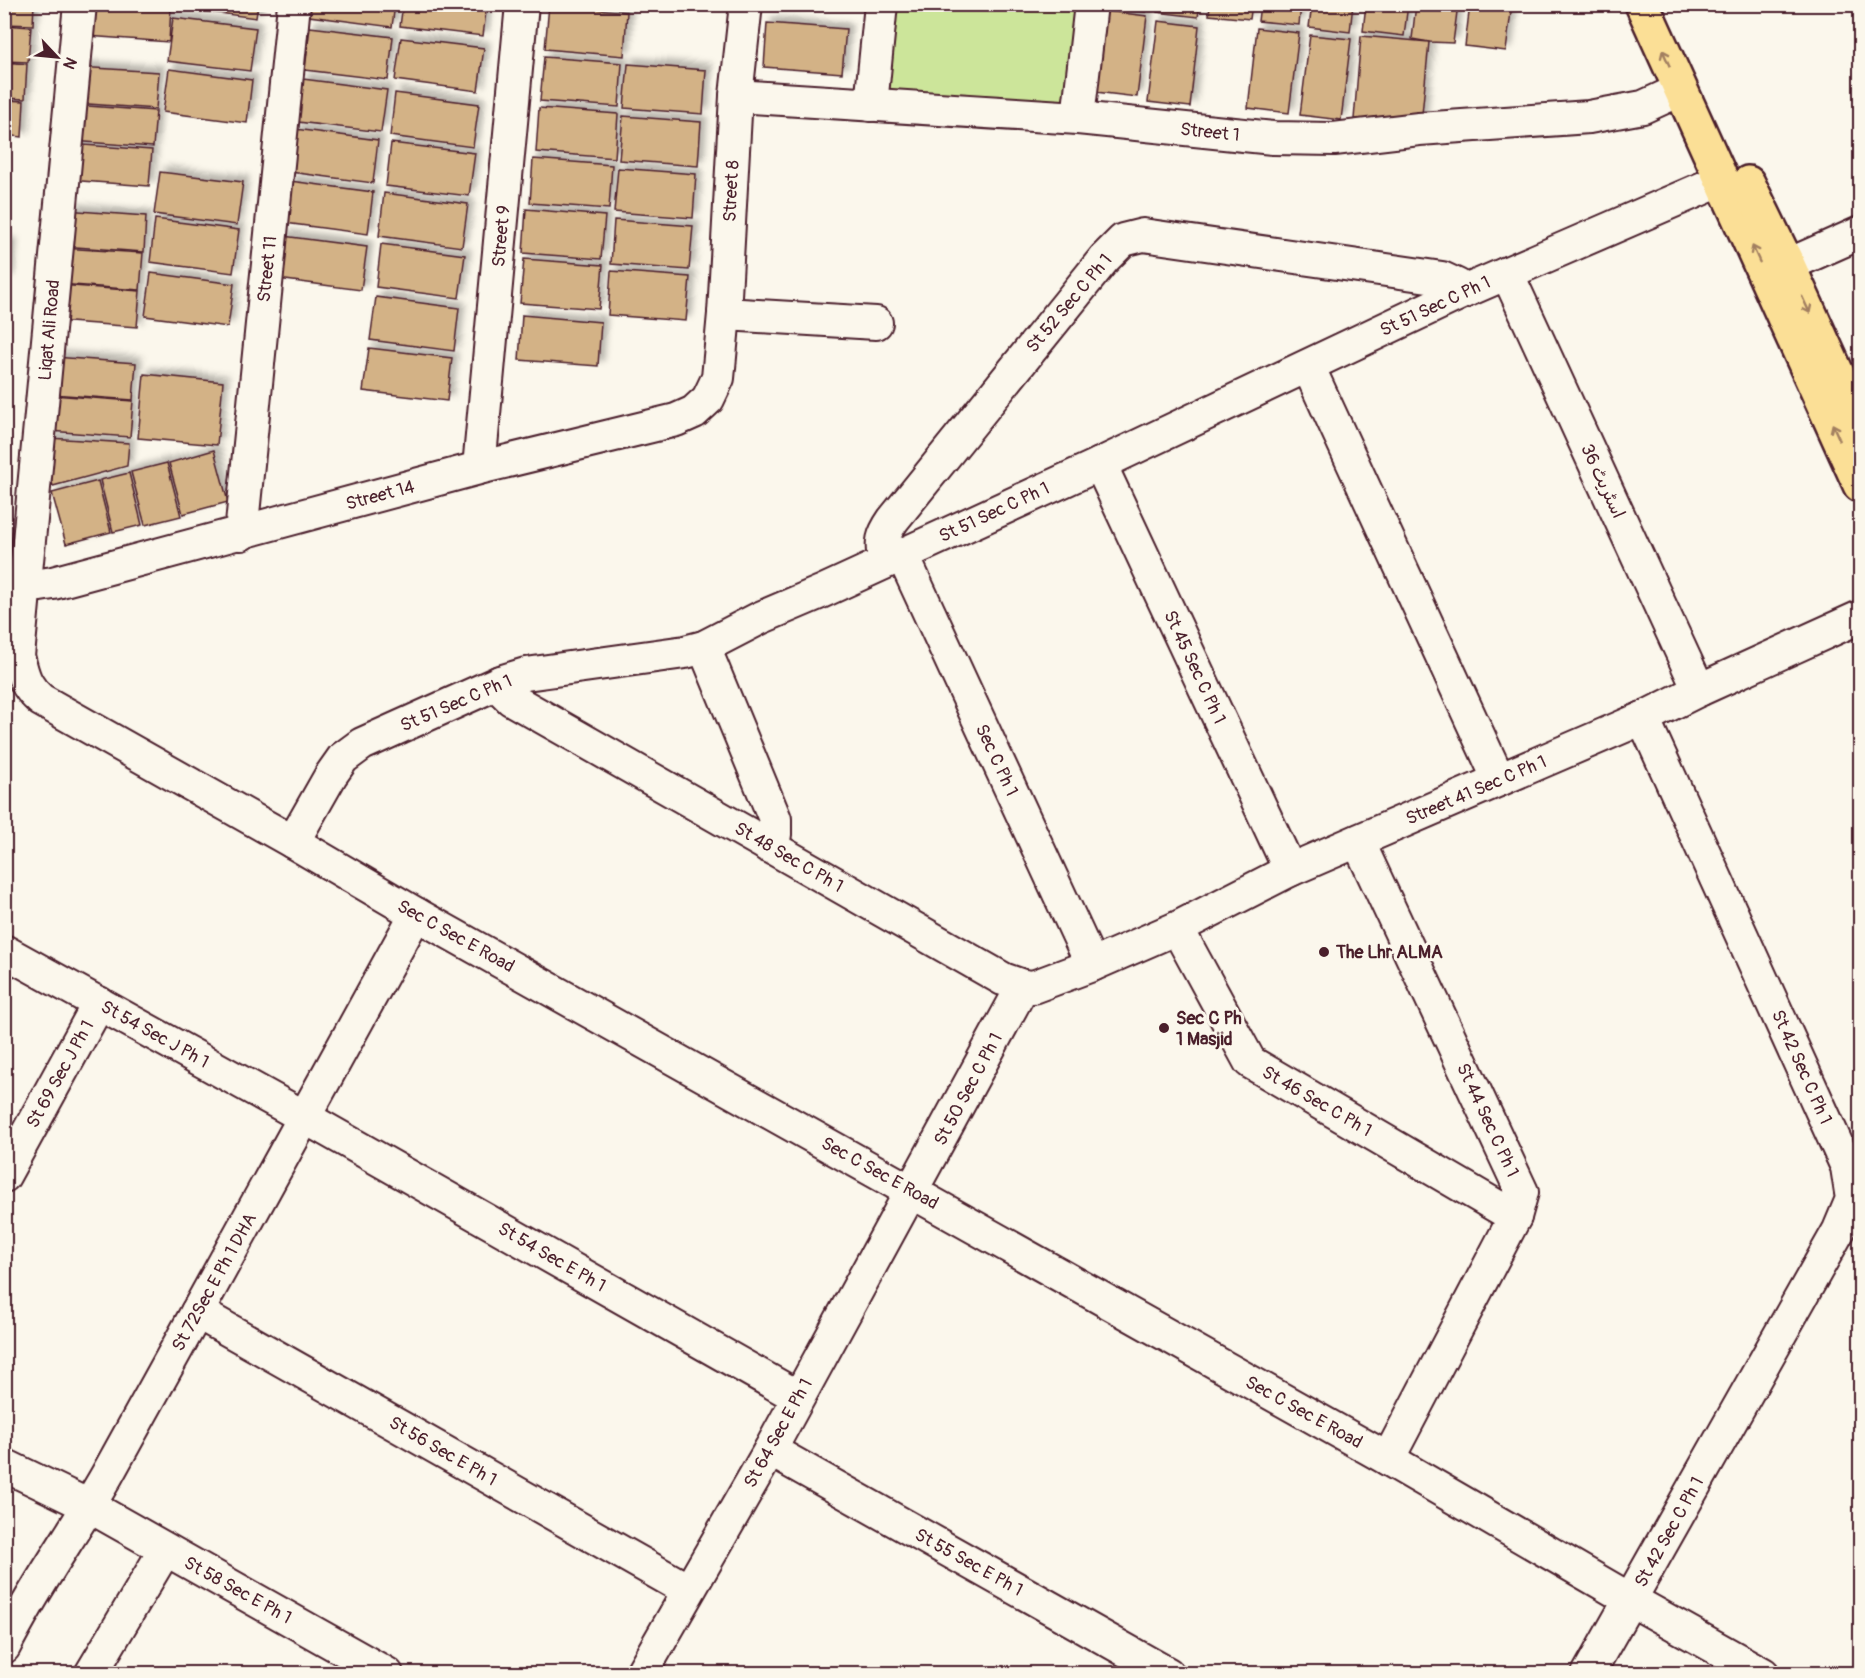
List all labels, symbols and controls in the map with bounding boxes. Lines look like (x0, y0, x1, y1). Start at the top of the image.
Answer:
north arrow (27, 27, 87, 87)
one-way arrow (1660, 49, 1671, 67)
text: N (58, 54, 81, 73)
street label: Street 1 (1179, 118, 1241, 147)
street label: Street 8 (718, 160, 745, 222)
street label: Street 9 (487, 204, 516, 268)
street label: Street 11 (253, 235, 282, 303)
one-way arrow (1750, 246, 1761, 264)
street label: St 52 Sec C Ph 1 (1021, 249, 1117, 357)
street label: St 51 Sec C Ph 1 (1376, 271, 1494, 342)
street label: Liqat Ali Road (34, 279, 65, 381)
one-way arrow (1801, 295, 1812, 313)
one-way arrow (1830, 423, 1842, 441)
street label: اسٹریٹ 36 (1575, 440, 1630, 522)
street label: Street 14 (343, 475, 418, 516)
street label: St 51 Sec C Ph 1 (935, 477, 1053, 548)
street label: St 45 Sec C Ph 1 (1158, 607, 1231, 728)
street label: St 51 Sec C Ph 1 (397, 670, 516, 737)
street label: Sec C Ph 1 (970, 721, 1023, 800)
street label: Street 41 Sec C Ph 1 (1402, 750, 1550, 831)
street label: St 48 Sec C Ph 1 (730, 817, 847, 898)
street label: Sec C Sec E Road (393, 895, 518, 978)
place label: The Lhr ALMA (1335, 941, 1443, 964)
marker: The Lhr ALMA (1317, 945, 1331, 959)
street label: St 54 Sec J Ph 1 (97, 995, 213, 1074)
street label: St 42 Sec C Ph 1 (1766, 1006, 1837, 1128)
place label: Sec C Ph 1 Masjid (1176, 1007, 1242, 1051)
street label: St 69 Sec J Ph 1 (21, 1016, 99, 1132)
marker: Sec C Ph 1 Masjid (1157, 1021, 1171, 1035)
street label: St 50 Sec C Ph 1 (929, 1029, 1008, 1150)
street label: St 44 Sec C Ph 1 (1451, 1060, 1524, 1181)
street label: St 46 Sec C Ph 1 (1258, 1061, 1376, 1142)
street label: Sec C Sec E Road (817, 1132, 942, 1215)
street label: St 72Sec E Ph 1 DHA (167, 1209, 262, 1355)
street label: St 54 Sec E Ph 1 (494, 1217, 610, 1298)
street label: Sec C Sec E Road (1241, 1371, 1366, 1454)
street label: St 64 Sec E Ph 1 (739, 1375, 818, 1492)
street label: St 56 Sec E Ph 1 (385, 1411, 501, 1492)
street label: St 42 Sec C Ph 1 (1630, 1473, 1709, 1592)
street label: St 55 Sec E Ph 1 (911, 1523, 1027, 1602)
street label: St 58 Sec E Ph 1 (180, 1551, 296, 1629)

